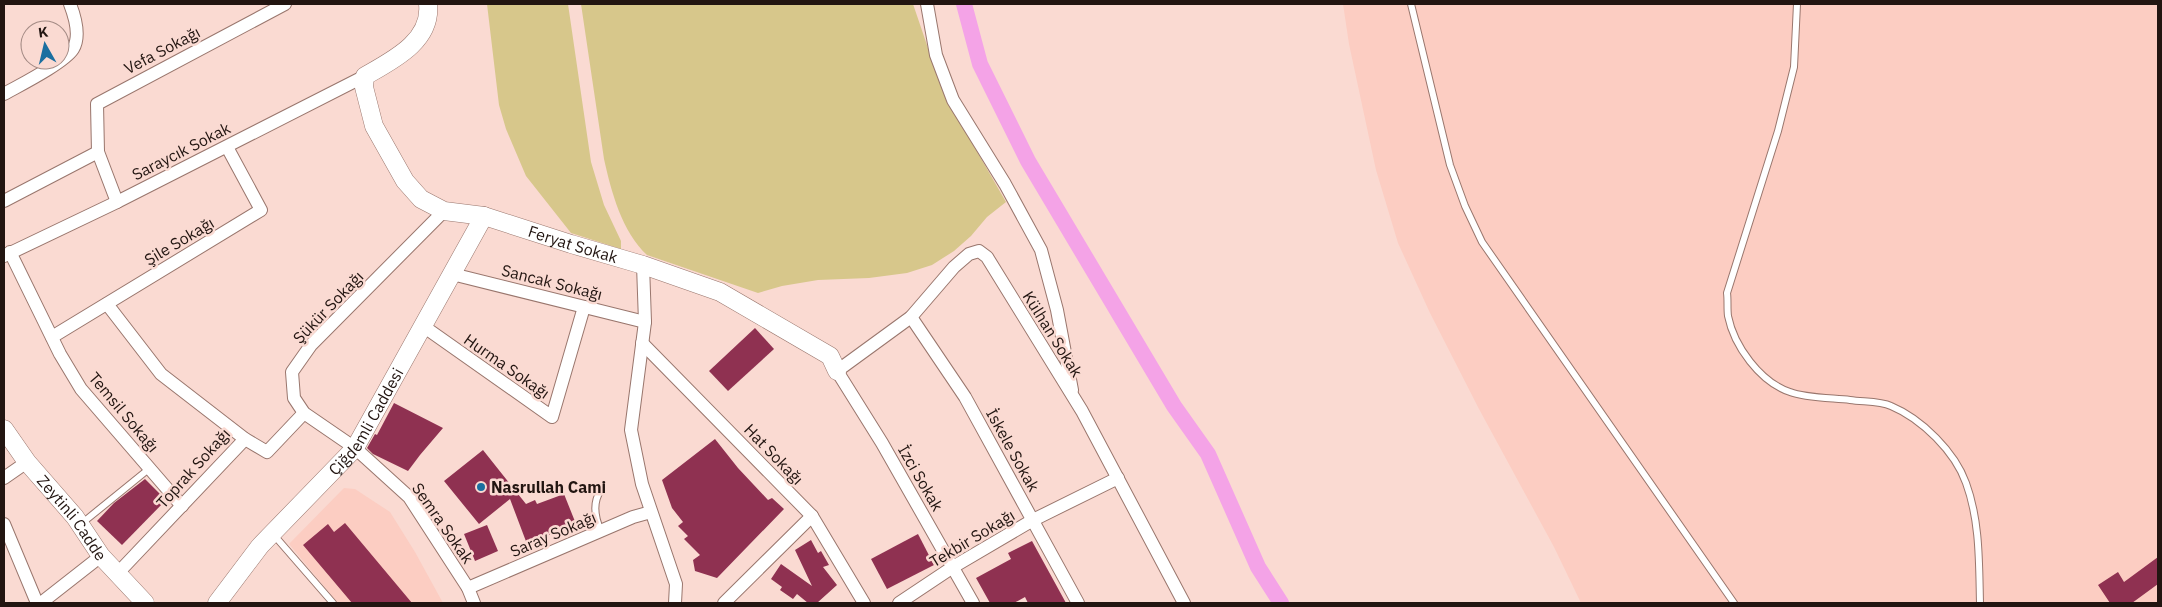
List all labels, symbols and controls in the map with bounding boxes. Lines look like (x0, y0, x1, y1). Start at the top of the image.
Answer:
north arrow (20, 20, 70, 70)
street label: Vefa Sokağı (121, 22, 203, 78)
text: K (37, 23, 50, 42)
street label: Saraycık Sokak (128, 117, 234, 184)
street label: Şile Sokağı (140, 212, 218, 270)
street label: Feryat Sokak (526, 221, 621, 267)
street label: Sancak Sokağı (499, 260, 605, 304)
street label: Şükür Sokağı (288, 267, 368, 347)
street label: Külhan Sokak (1019, 287, 1088, 381)
street label: Hurma Sokağı (460, 329, 554, 403)
street label: Çiğdemli Caddesi (324, 364, 408, 479)
street label: Temsil Sokağı (85, 368, 163, 456)
street label: İskele Sokak (982, 405, 1044, 495)
street label: Hat Sokağı (740, 419, 808, 489)
street label: Toprak Sokağı (152, 424, 234, 512)
street label: İzci Sokak (894, 441, 948, 515)
street label: Zeytinli Cadde (33, 471, 111, 564)
place label: Nasrullah Cami (491, 477, 606, 497)
street label: Semra Sokak (408, 479, 478, 568)
marker: Nasrullah Cami (475, 481, 487, 493)
street label: Tekbir Sokağı (926, 505, 1018, 571)
street label: Saray Sokağı (507, 507, 599, 561)

